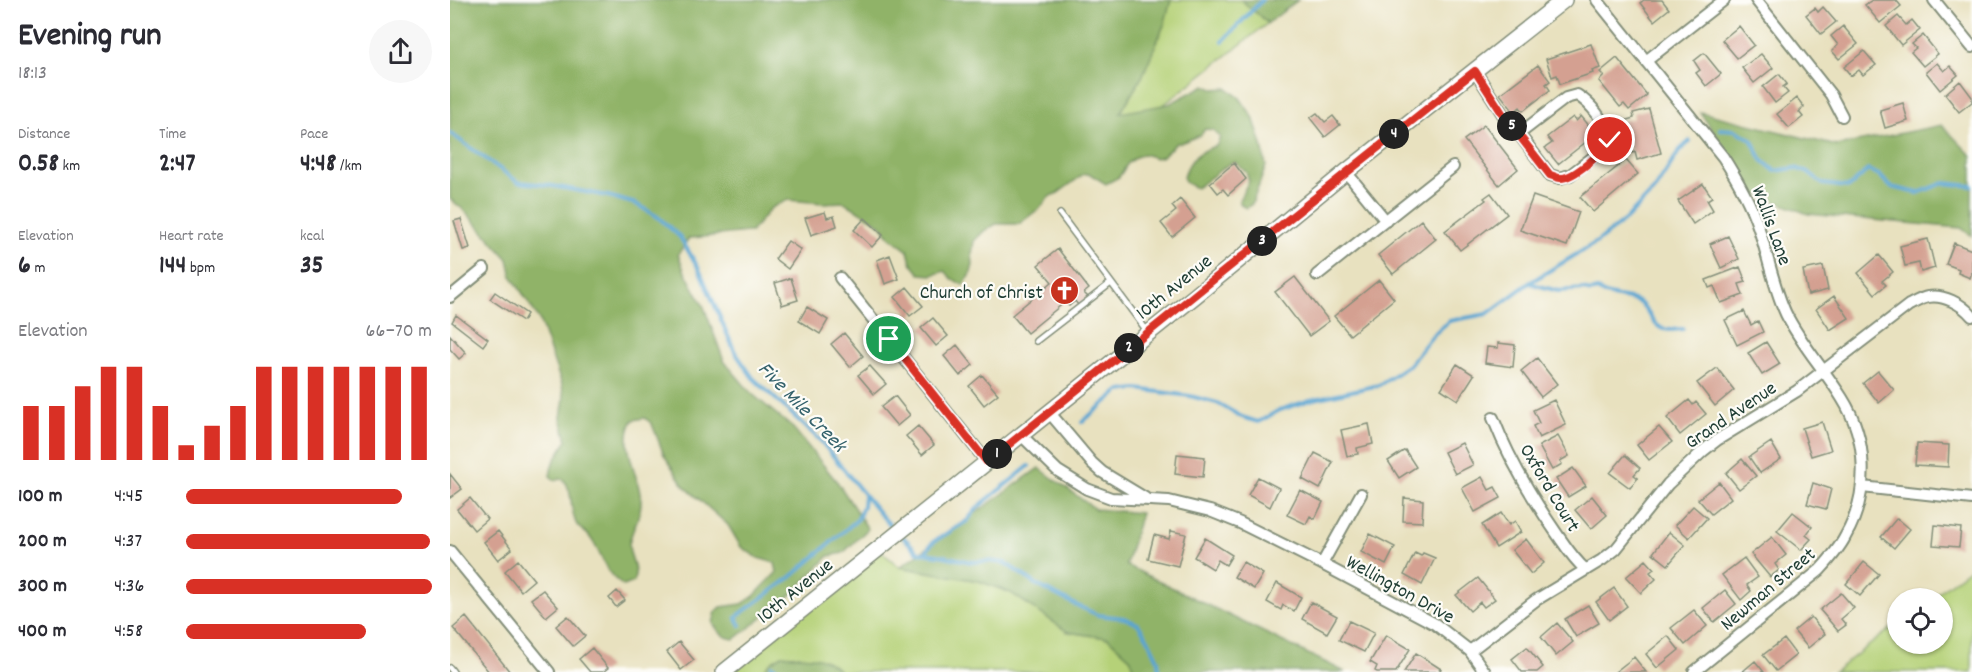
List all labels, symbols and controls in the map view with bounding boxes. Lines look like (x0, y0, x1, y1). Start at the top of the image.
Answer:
text: Evening run (18, 14, 162, 61)
button: share (369, 20, 432, 83)
text: 18:13 (18, 60, 47, 88)
pin: 5 (1497, 111, 1527, 141)
text: 5 (1508, 114, 1516, 137)
pin (1584, 114, 1635, 165)
pin: 4 (1379, 119, 1409, 149)
text: 4 (1391, 122, 1397, 145)
text: Distance (18, 123, 70, 146)
text: Time (159, 123, 186, 146)
text: Pace (300, 123, 328, 146)
icon: check (1593, 123, 1626, 156)
text: 0.58 (18, 146, 59, 183)
text: 2:47 (159, 146, 195, 183)
text: 4:48 (300, 146, 336, 183)
text: km (59, 155, 80, 178)
text: /km (336, 155, 362, 178)
street label: Wallis Lane (1743, 182, 1798, 270)
text: Elevation (18, 225, 74, 248)
text: Heart rate (159, 225, 224, 248)
text: kcal (300, 225, 324, 248)
pin: 3 (1247, 226, 1277, 256)
text: 3 (1258, 229, 1266, 252)
text: 6 (18, 248, 31, 285)
text: 144 (159, 248, 186, 285)
text: 35 (300, 248, 324, 285)
street label: 10th Avenue (1131, 249, 1219, 328)
text: m (31, 257, 45, 280)
text: bpm (186, 257, 215, 280)
church icon: Church of Christ (1048, 275, 1080, 307)
place label: Church of Christ (920, 280, 1043, 308)
pin (863, 313, 914, 364)
text: Elevation (18, 318, 88, 346)
text: 66–70 m (366, 318, 432, 346)
icon: arrive (872, 322, 905, 355)
pin: 2 (1114, 333, 1144, 363)
text: 2 (1126, 336, 1133, 359)
water label: Five Mile Creek (750, 356, 854, 462)
street label: Grand Avenue (1680, 375, 1783, 457)
pin: 1 (982, 439, 1012, 469)
street label: Oxford Court (1511, 439, 1586, 538)
text: 1 (995, 442, 999, 465)
text: 100 m (18, 483, 63, 511)
text: 4:45 (114, 483, 143, 511)
text: 200 m (18, 528, 67, 556)
text: 4:37 (114, 528, 142, 556)
street label: Newman Street (1715, 542, 1823, 639)
street label: Wellington Drive (1340, 549, 1459, 632)
street label: 10th Avenue (752, 553, 840, 632)
text: 300 m (18, 573, 67, 601)
text: 4:36 (114, 573, 144, 601)
map controls (1887, 588, 1953, 654)
button: locate (1887, 588, 1953, 654)
text: 400 m (18, 618, 66, 646)
text: 4:58 (114, 618, 143, 646)

